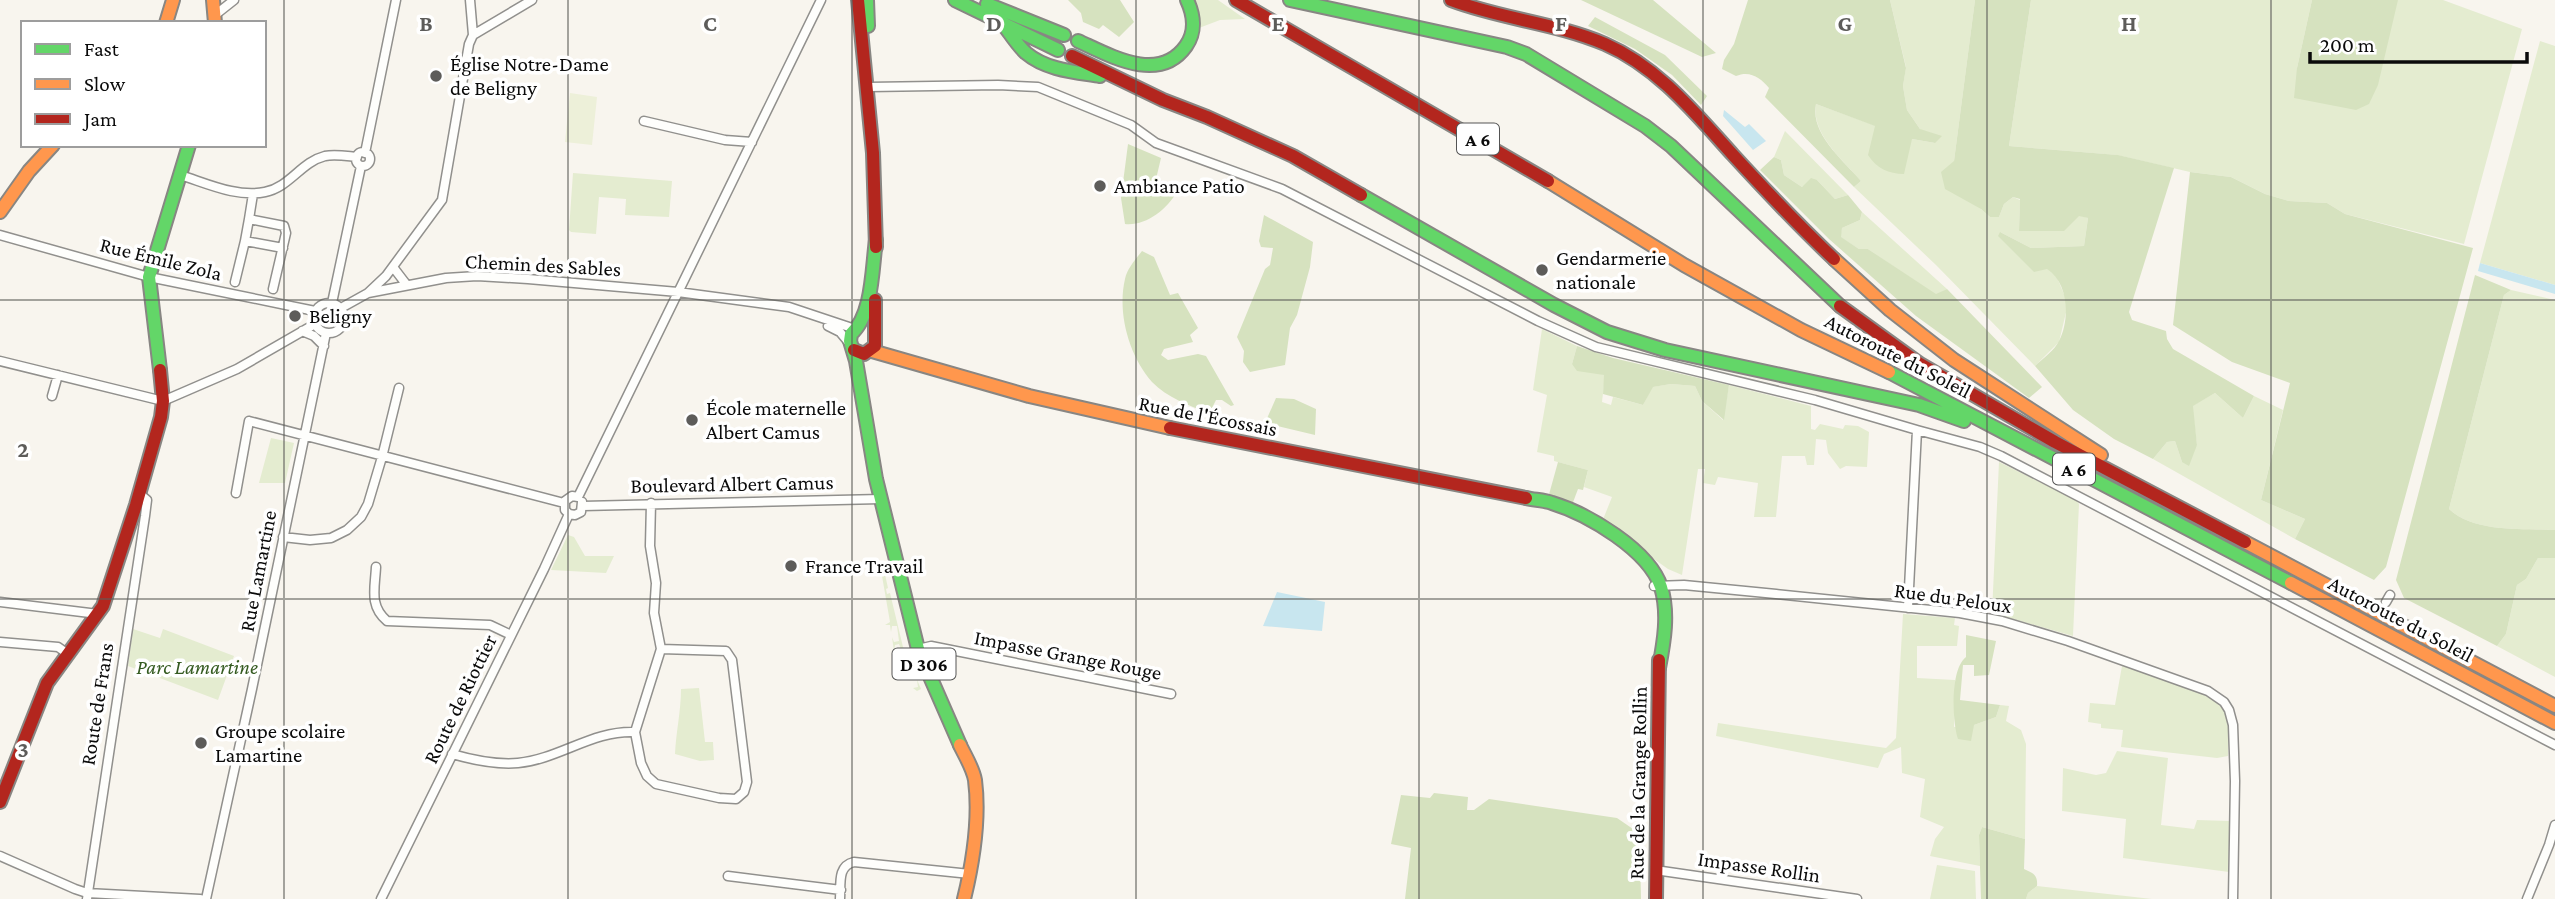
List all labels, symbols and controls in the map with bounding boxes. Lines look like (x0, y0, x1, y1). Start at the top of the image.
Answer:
text: B (419, 10, 433, 36)
text: C (703, 10, 717, 36)
text: D (986, 10, 1002, 36)
text: E (1271, 10, 1285, 36)
text: F (1555, 10, 1567, 36)
text: G (1838, 10, 1853, 36)
text: H (2121, 10, 2137, 36)
legend (21, 21, 266, 147)
scale bar (2310, 21, 2527, 65)
text: 200 m (2320, 33, 2375, 57)
text: Fast (84, 37, 120, 61)
place label: Église Notre-Dame de Beligny (450, 52, 609, 100)
marker: Église Notre-Dame de Beligny (428, 68, 444, 84)
text: Slow (84, 72, 126, 96)
text: Jam (82, 107, 117, 131)
road number: A 6 (1457, 124, 1499, 154)
place label: Ambiance Patio (1114, 174, 1245, 198)
marker: Ambiance Patio (1092, 178, 1108, 194)
street label: Rue Émile Zola (98, 232, 225, 286)
place label: Gendarmerie nationale (1556, 246, 1666, 294)
street label: Chemin des Sables (464, 249, 622, 281)
marker: Gendarmerie nationale (1534, 262, 1550, 278)
place label: Beligny (309, 304, 372, 328)
marker: Beligny (287, 308, 303, 324)
street label: Autoroute du Soleil (1821, 309, 1975, 403)
street label: Rue de l'Écossais (1137, 391, 1279, 441)
place label: École maternelle Albert Camus (706, 396, 846, 444)
marker: École maternelle Albert Camus (684, 412, 700, 428)
text: 2 (17, 436, 29, 462)
road number: A 6 (2053, 454, 2095, 484)
street label: Boulevard Albert Camus (630, 470, 834, 498)
street label: Rue Lamartine (234, 508, 282, 634)
place label: France Travail (805, 554, 923, 578)
marker: France Travail (783, 558, 799, 574)
street label: Autoroute du Soleil (2324, 571, 2478, 667)
street label: Rue du Peloux (1893, 578, 2013, 618)
street label: Impasse Grange Rouge (972, 625, 1164, 685)
street label: Route de Riottier (418, 630, 502, 768)
street label: Route de Frans (75, 641, 119, 767)
road number: D 306 (892, 649, 956, 680)
park label: Parc Lamartine (136, 655, 258, 679)
street label: Rue de la Grange Rollin (1624, 686, 1652, 880)
place label: Groupe scolaire Lamartine (215, 719, 345, 767)
marker: Groupe scolaire Lamartine (193, 735, 209, 751)
text: 3 (17, 736, 29, 762)
street label: Impasse Rollin (1696, 847, 1822, 887)

